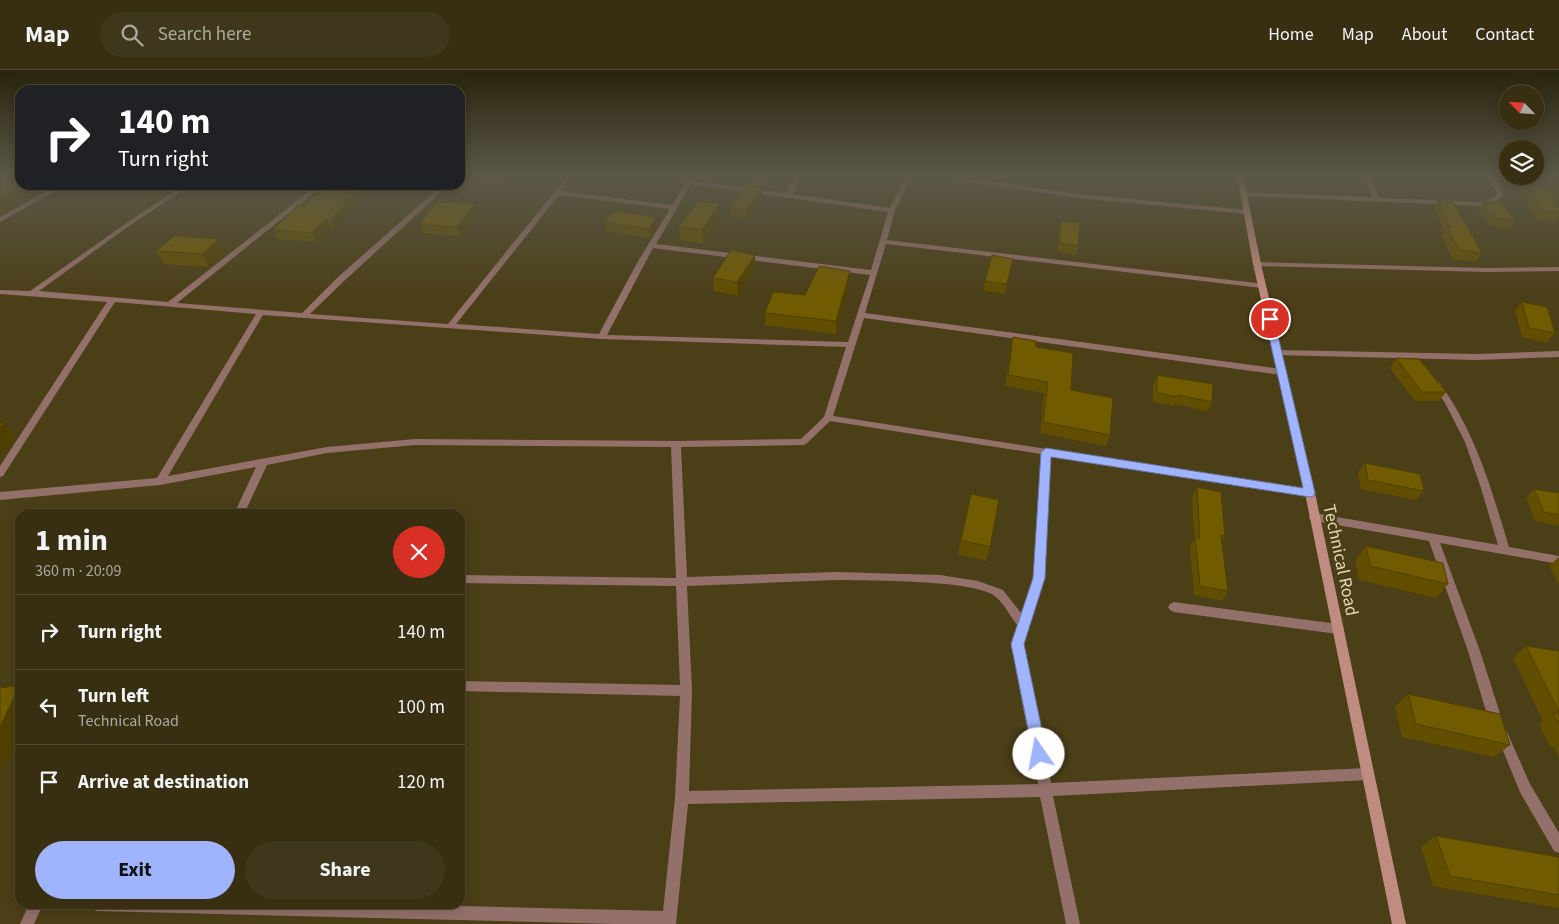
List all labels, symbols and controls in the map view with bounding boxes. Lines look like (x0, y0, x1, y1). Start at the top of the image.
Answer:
search box (100, 12, 450, 57)
text: Map (25, 17, 70, 52)
icon: search (118, 21, 146, 49)
text: Search here (158, 21, 251, 48)
text: Home (1268, 22, 1314, 47)
text: Map (1342, 22, 1374, 47)
text: About (1402, 22, 1447, 47)
text: Contact (1475, 22, 1534, 47)
north arrow (1499, 85, 1544, 130)
map controls (1499, 85, 1544, 185)
text: 140 m (118, 97, 210, 147)
icon: right (35, 105, 100, 170)
button: layers (1499, 140, 1544, 185)
text: Turn right (118, 143, 208, 175)
pin (1249, 298, 1291, 340)
icon: arrive (1256, 305, 1284, 333)
street label: Technical Road (1316, 502, 1365, 618)
text: 1 min (35, 519, 108, 562)
button: close (393, 526, 445, 578)
text: 360 m · 20:09 (35, 560, 122, 582)
icon: right (35, 618, 63, 646)
text: Turn right (78, 619, 162, 646)
text: 140 m (397, 619, 445, 646)
text: Turn left (78, 683, 149, 710)
icon: left (35, 693, 63, 721)
text: 100 m (397, 694, 445, 721)
text: Technical Road (78, 710, 179, 732)
position arrow (1012, 727, 1064, 779)
icon: arrive (35, 768, 63, 796)
text: Arrive at destination (78, 769, 249, 796)
text: 120 m (397, 769, 445, 796)
button: Exit (35, 841, 235, 899)
button: Share (245, 841, 445, 899)

